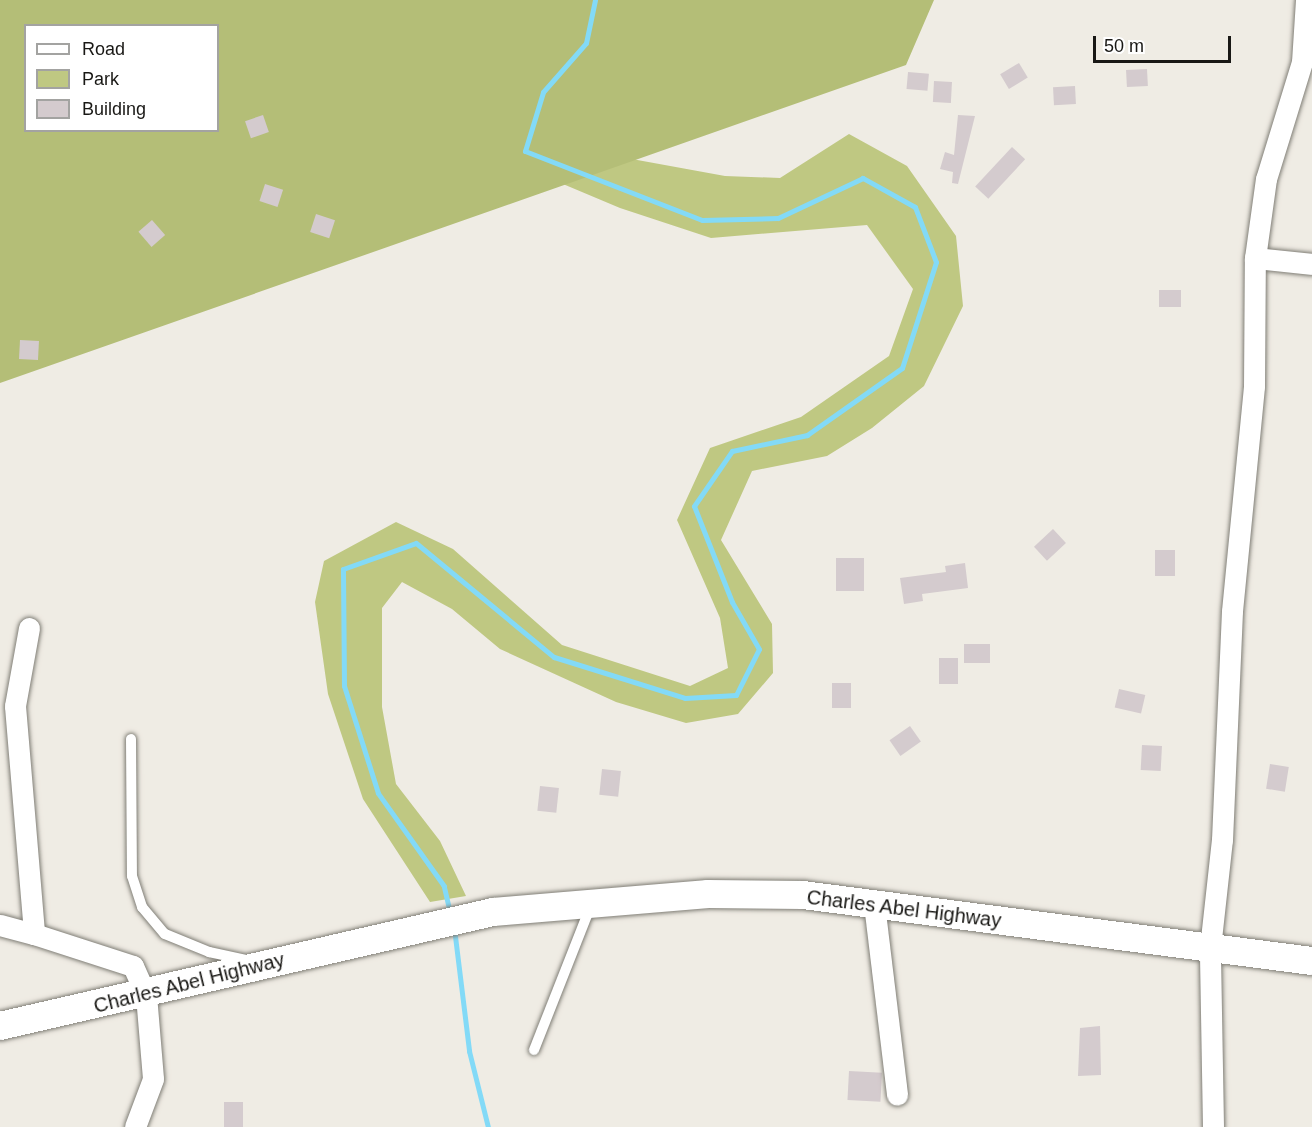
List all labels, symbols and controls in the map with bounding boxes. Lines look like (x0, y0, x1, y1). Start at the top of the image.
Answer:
legend (24, 24, 219, 132)
scale bar (1096, 24, 1234, 62)
text: 50 m (1104, 36, 1144, 56)
text: Road (82, 39, 125, 59)
text: Park (82, 69, 119, 89)
text: Building (82, 99, 146, 119)
street label: Charles Abel Highway (805, 885, 1003, 933)
street label: Charles Abel Highway (91, 948, 287, 1018)

